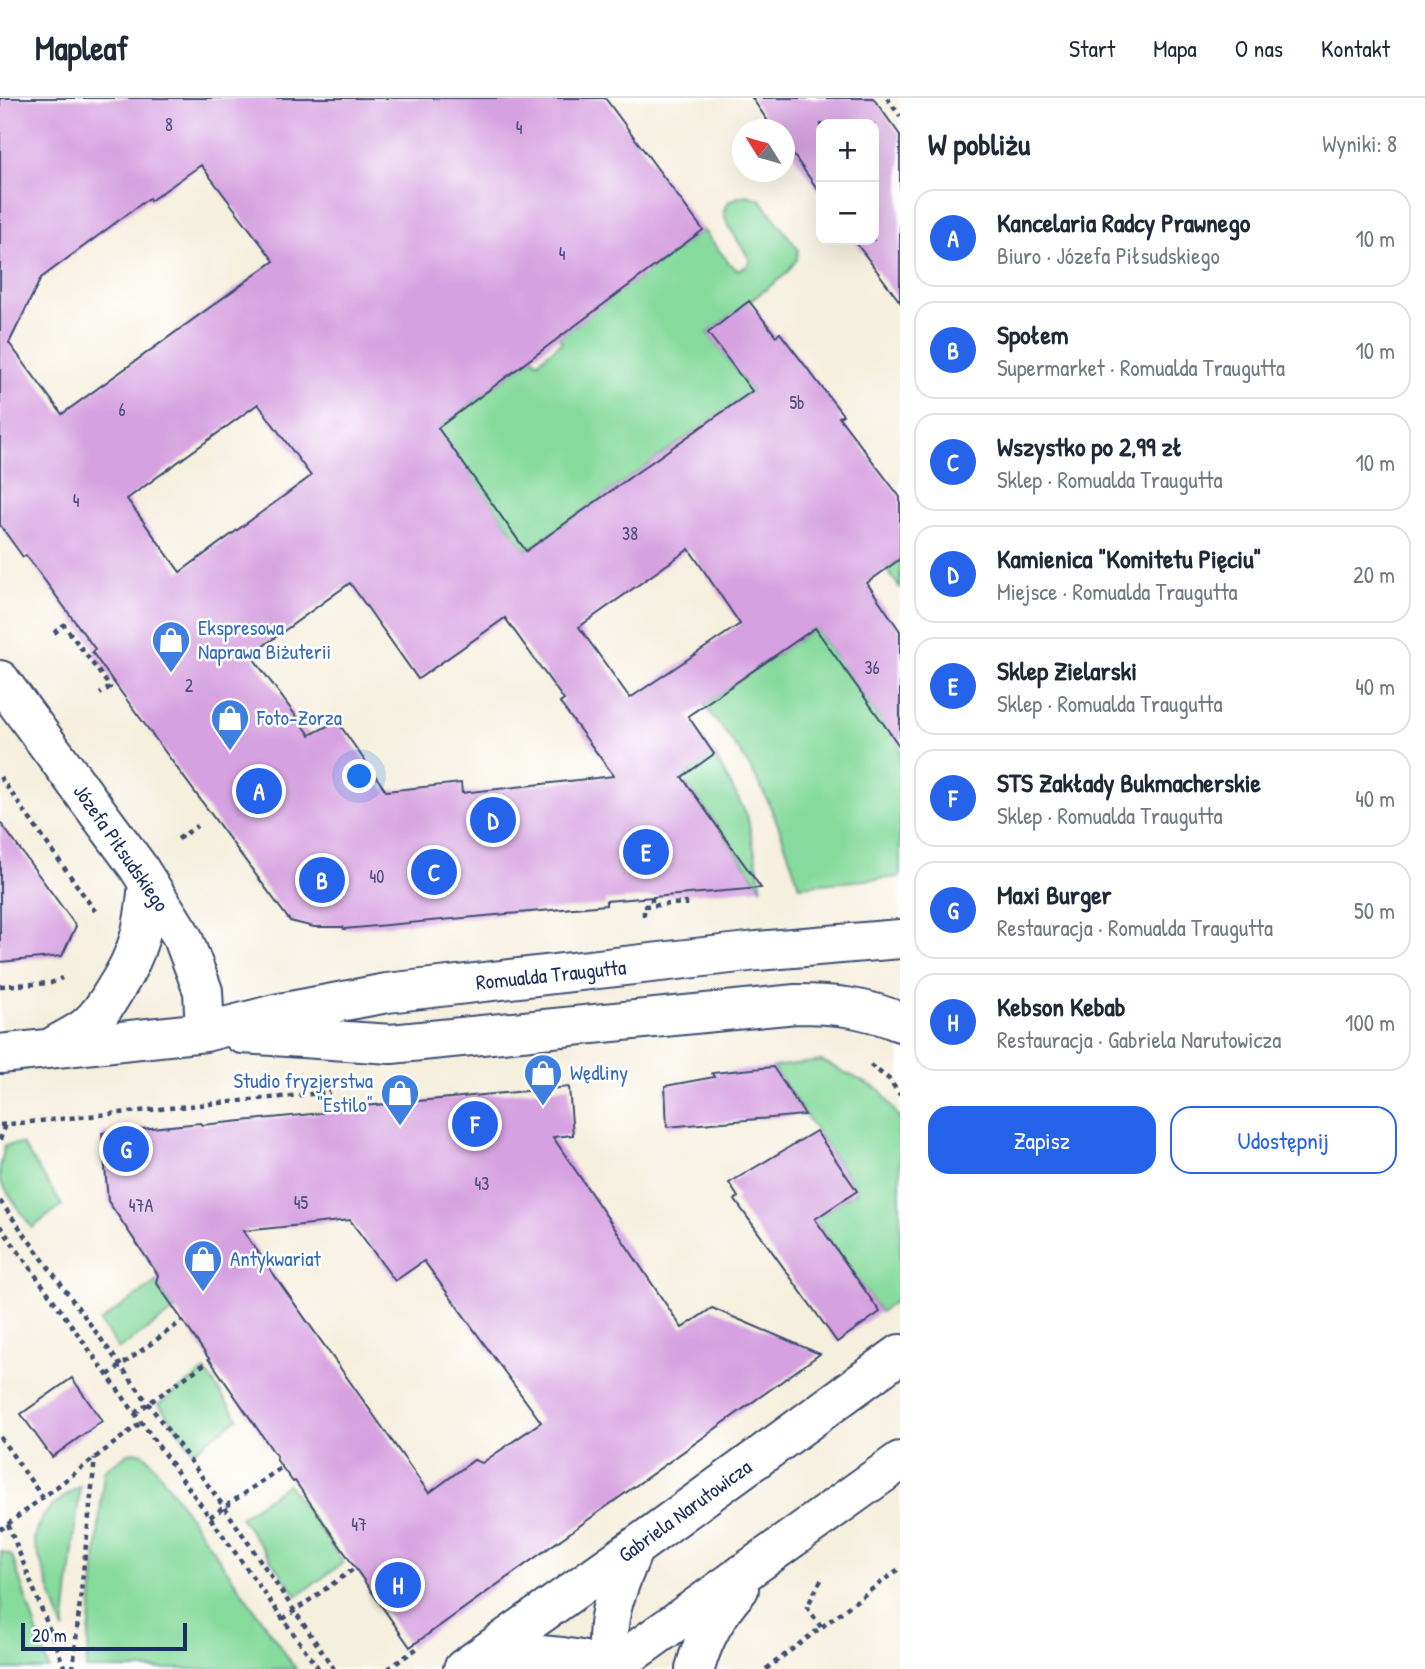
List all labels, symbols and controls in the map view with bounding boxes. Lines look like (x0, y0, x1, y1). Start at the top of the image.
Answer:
text: Mapleaf (35, 26, 128, 70)
text: Start (1069, 32, 1115, 64)
text: Mapa (1153, 32, 1197, 64)
text: O nas (1235, 32, 1283, 64)
text: Kontakt (1321, 32, 1390, 64)
house number: 8 (165, 112, 173, 137)
house number: 4 (516, 115, 523, 140)
north arrow (732, 119, 795, 182)
map controls (816, 119, 879, 245)
button: + (816, 119, 879, 182)
text: W pobliżu (928, 124, 1030, 164)
text: Wyniki: 8 (1322, 128, 1397, 159)
button: − (816, 182, 879, 245)
text: Kancelaria Radcy Prawnego (997, 205, 1250, 240)
text: A (947, 223, 959, 254)
text: 10 m (1355, 223, 1395, 254)
text: Biuro · Józefa Piłsudskiego (997, 240, 1220, 271)
house number: 4 (559, 241, 566, 266)
text: Społem (997, 317, 1068, 352)
text: B (947, 335, 959, 366)
text: 10 m (1355, 335, 1395, 366)
text: Supermarket · Romualda Traugutta (997, 352, 1285, 383)
house number: 5b (789, 390, 805, 415)
house number: 6 (118, 397, 126, 422)
text: Wszystko po 2,99 zł (997, 429, 1182, 464)
text: C (947, 447, 959, 478)
text: 10 m (1355, 447, 1395, 478)
text: Sklep · Romualda Traugutta (997, 464, 1222, 495)
house number: 4 (73, 488, 80, 513)
house number: 38 (622, 521, 638, 546)
text: Kamienica "Komitetu Pięciu" (997, 541, 1261, 576)
text: D (948, 559, 958, 590)
text: 20 m (1353, 559, 1395, 590)
text: Miejsce · Romualda Traugutta (997, 576, 1238, 607)
place label: Ekspresowa Naprawa Biżuterii (198, 613, 331, 666)
shop icon: Ekspresowa Naprawa Biżuterii (150, 619, 192, 674)
text: Sklep Zielarski (997, 653, 1137, 688)
house number: 36 (864, 655, 880, 680)
text: E (948, 671, 958, 702)
text: 40 m (1355, 671, 1395, 702)
house number: 2 (185, 673, 194, 698)
text: Sklep · Romualda Traugutta (997, 688, 1222, 719)
shop icon: Foto-Zorza (209, 697, 251, 752)
place label: Foto-Zorza (256, 703, 342, 732)
your location (342, 759, 376, 793)
pin: A (236, 765, 282, 817)
text: STS Zakłady Bukmacherskie (997, 765, 1261, 800)
street label: Józefa Piłsudskiego (67, 778, 176, 917)
text: F (949, 783, 957, 814)
text: 40 m (1355, 783, 1395, 814)
pin: D (470, 794, 516, 846)
text: Sklep · Romualda Traugutta (997, 800, 1222, 831)
pin: E (623, 826, 669, 878)
pin: C (411, 846, 457, 898)
pin: B (299, 854, 345, 906)
house number: 40 (370, 864, 384, 889)
text: Maxi Burger (997, 877, 1112, 912)
text: G (947, 895, 959, 926)
text: 50 m (1354, 895, 1395, 926)
text: Restauracja · Romualda Traugutta (997, 912, 1273, 943)
street label: Romualda Traugutta (474, 952, 627, 997)
text: Kebson Kebab (997, 989, 1125, 1024)
text: H (948, 1007, 958, 1038)
text: 100 m (1345, 1007, 1395, 1038)
text: Restauracja · Gabriela Narutowicza (997, 1024, 1281, 1055)
shop icon: Wędliny (522, 1052, 564, 1107)
place label: Wędliny (570, 1058, 628, 1087)
place label: Studio fryzjerstwa "Estilo" (233, 1066, 373, 1119)
shop icon: Studio fryzjerstwa "Estilo" (379, 1072, 421, 1127)
pin: F (452, 1098, 498, 1150)
button: Zapisz (928, 1106, 1156, 1174)
button: Udostępnij (1170, 1106, 1397, 1174)
pin: G (103, 1123, 149, 1175)
house number: 43 (475, 1171, 489, 1196)
house number: 45 (294, 1190, 309, 1215)
house number: 47A (129, 1193, 153, 1218)
shop icon: Antykwariat (182, 1238, 224, 1293)
place label: Antykwariat (230, 1244, 322, 1273)
street label: Gabriela Narutowicza (612, 1452, 757, 1569)
house number: 47 (351, 1512, 367, 1537)
pin: H (375, 1559, 421, 1611)
scale bar (21, 1620, 187, 1652)
text: 20 m (32, 1622, 67, 1648)

